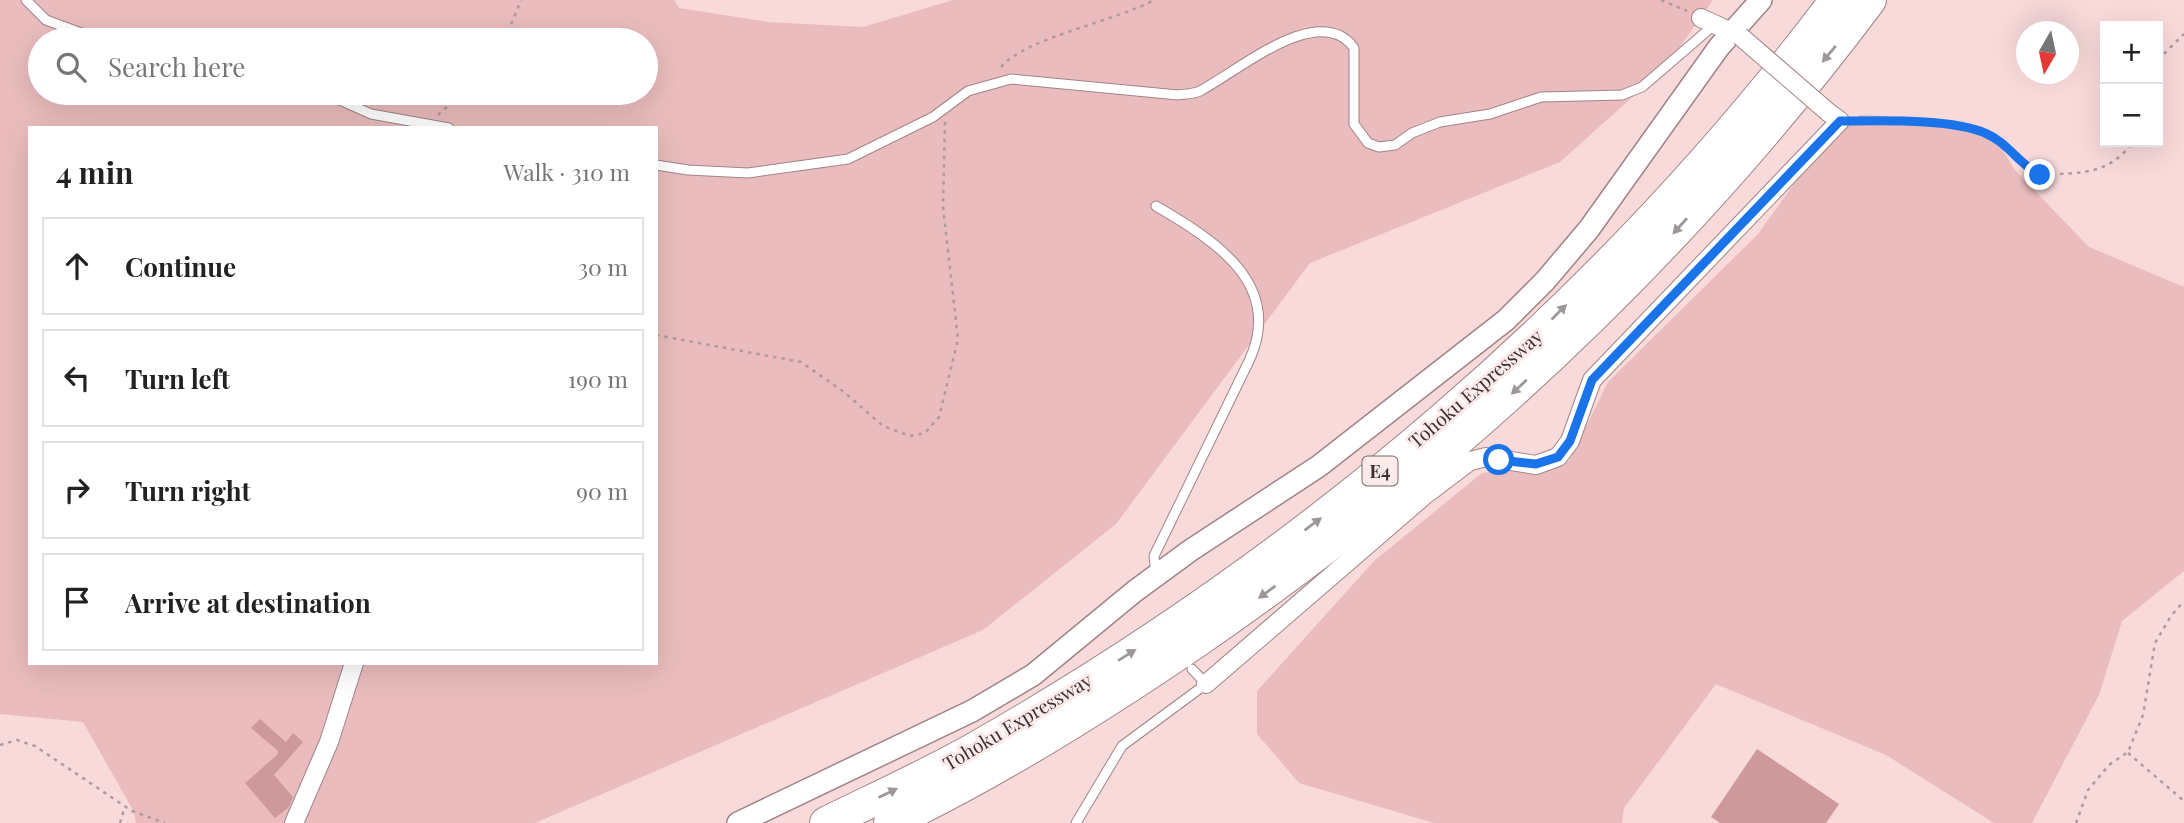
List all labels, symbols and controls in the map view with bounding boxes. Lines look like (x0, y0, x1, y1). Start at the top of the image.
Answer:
north arrow (2016, 21, 2079, 84)
map controls (2100, 21, 2163, 147)
button: + (2100, 21, 2163, 84)
search box (28, 28, 658, 105)
one-way arrow (1822, 46, 1837, 63)
icon: search (52, 48, 90, 86)
text: Search here (108, 49, 245, 84)
button: − (2100, 84, 2163, 147)
text: 4 min (56, 152, 134, 192)
text: Walk · 310 m (504, 156, 630, 187)
route end (2024, 159, 2055, 190)
one-way arrow (1672, 217, 1688, 235)
icon: ahead (58, 247, 96, 285)
text: Continue (125, 249, 236, 284)
text: 30 m (578, 251, 628, 282)
one-way arrow (1551, 304, 1567, 321)
street label: Tohoku Expressway (1403, 322, 1548, 453)
icon: left (58, 359, 96, 397)
text: Turn left (125, 361, 230, 396)
text: 190 m (568, 363, 628, 394)
one-way arrow (1510, 379, 1528, 395)
route start (1483, 444, 1514, 475)
road number: E4 (1362, 457, 1398, 486)
icon: right (58, 471, 96, 509)
text: Turn right (125, 473, 251, 508)
text: 90 m (576, 475, 628, 506)
one-way arrow (1303, 516, 1321, 531)
icon: arrive (58, 583, 96, 621)
text: Arrive at destination (125, 585, 371, 620)
one-way arrow (1258, 585, 1276, 599)
one-way arrow (1117, 648, 1136, 661)
street label: Tohoku Expressway (938, 666, 1097, 776)
one-way arrow (878, 787, 898, 799)

